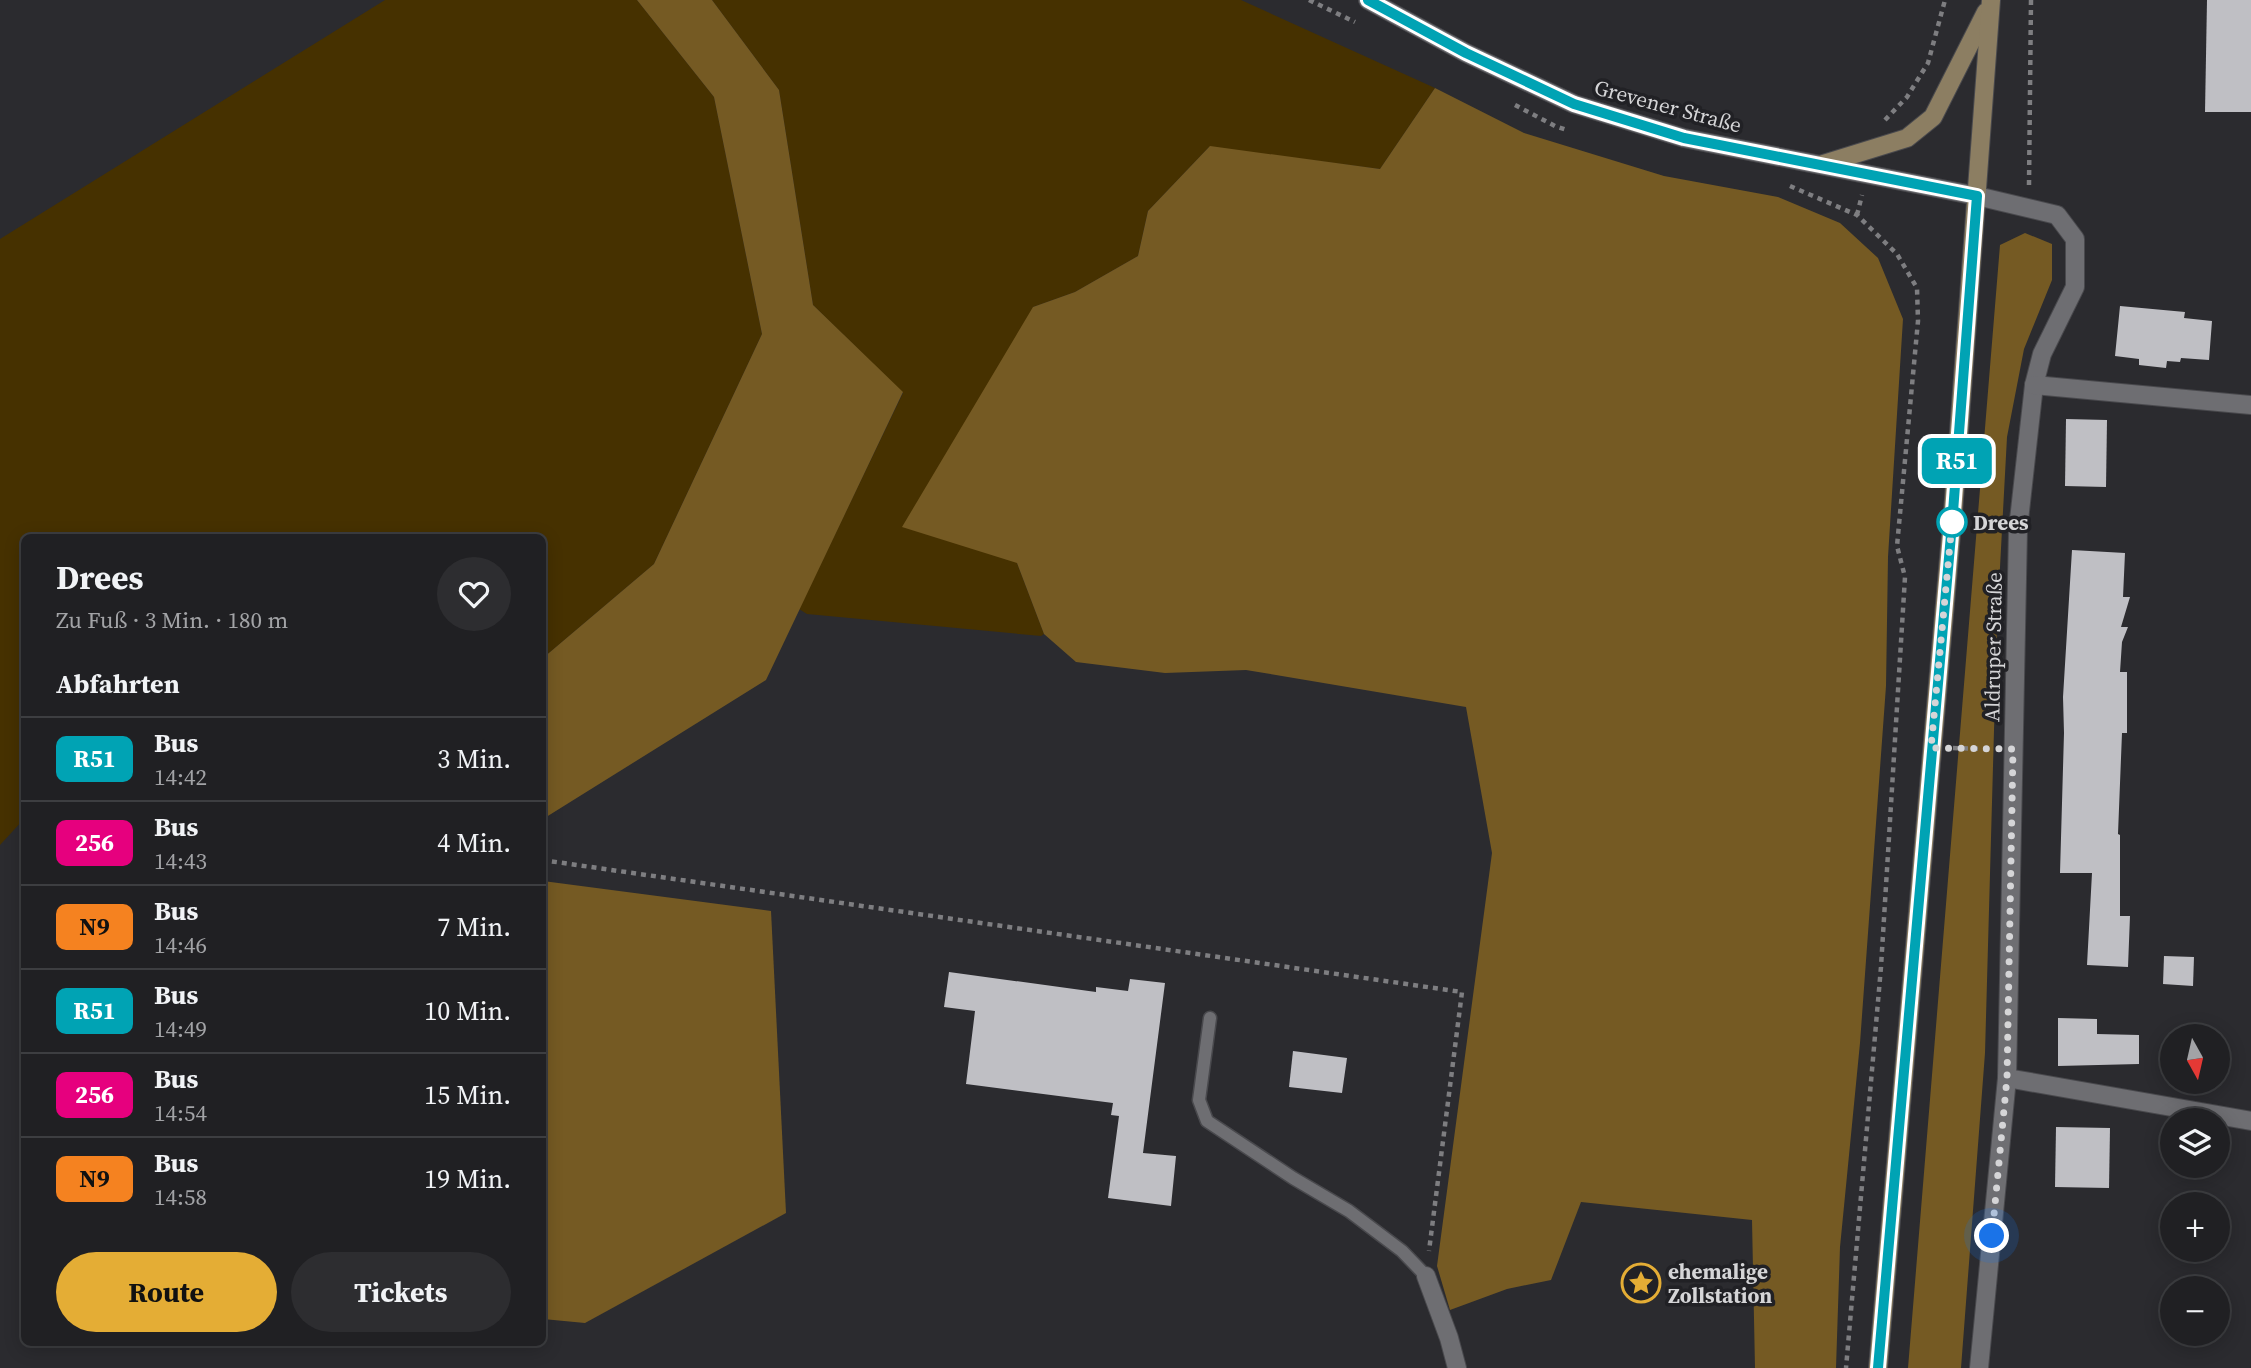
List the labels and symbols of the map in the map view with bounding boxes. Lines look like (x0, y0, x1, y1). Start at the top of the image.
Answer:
street label: Grevener Straße (1591, 72, 1745, 140)
line badge: R51 (1917, 438, 1997, 484)
marker: Drees (1937, 507, 1967, 537)
place label: Drees (1973, 508, 2029, 537)
street label: Aldruper Straße (1977, 572, 2009, 722)
north arrow (2160, 1024, 2230, 1094)
your location (1974, 1218, 2009, 1253)
place label: ehemalige Zollstation (1668, 1257, 1772, 1310)
place icon: ehemalige Zollstation (1620, 1262, 1662, 1304)

